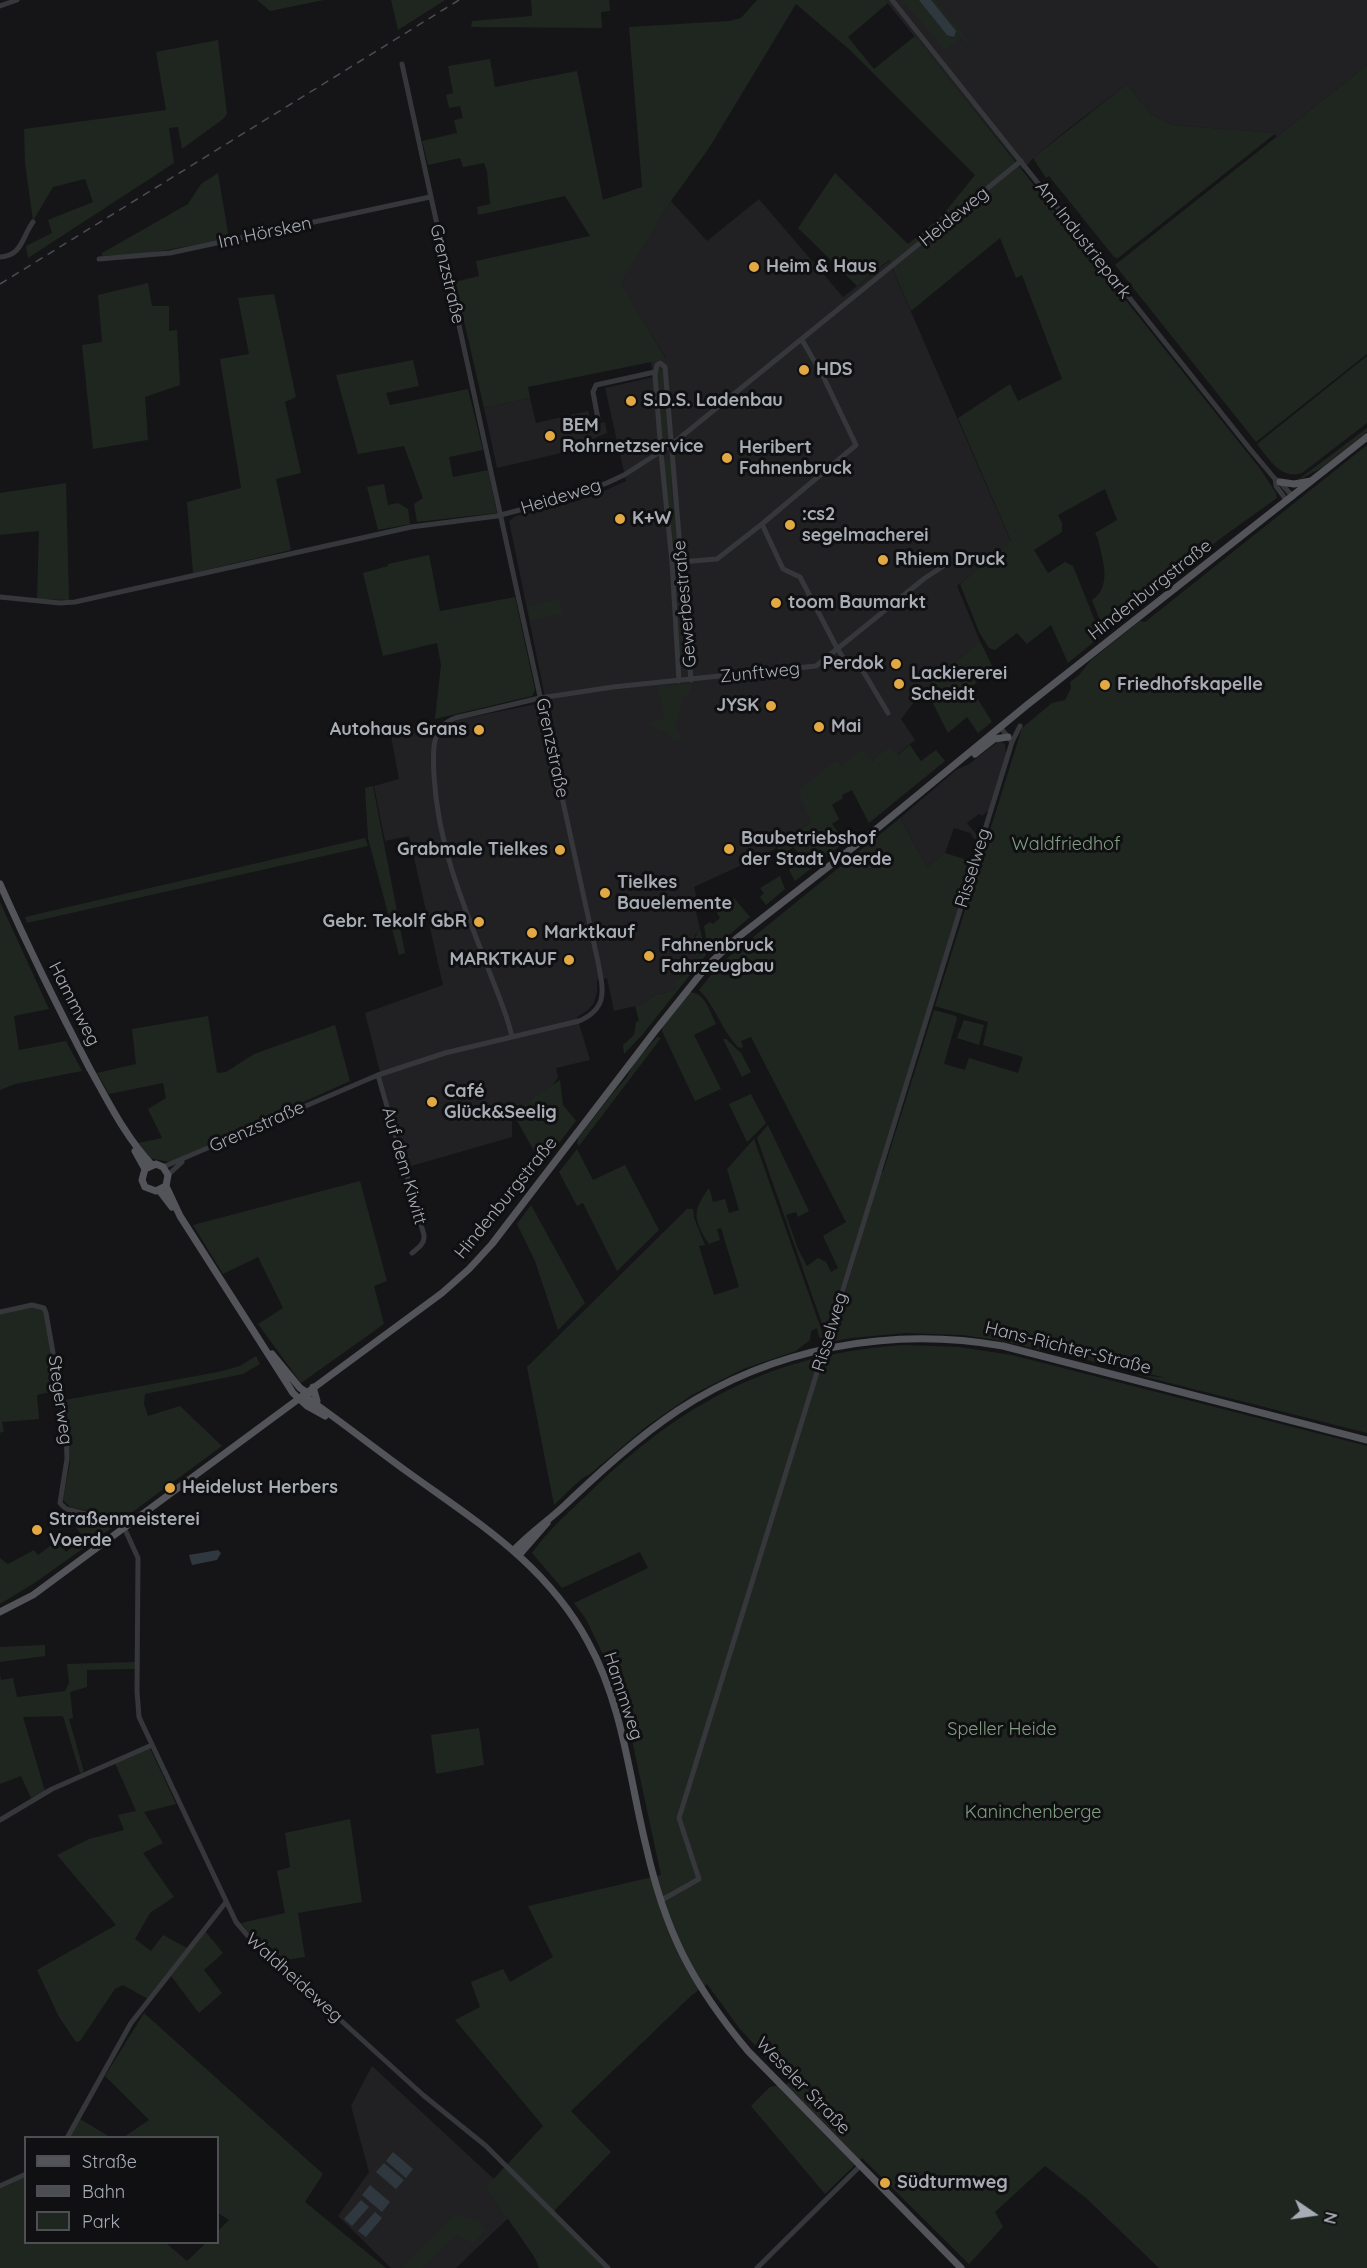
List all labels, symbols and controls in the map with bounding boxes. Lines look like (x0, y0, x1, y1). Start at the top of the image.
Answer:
street label: Am Industriepark (1030, 177, 1136, 303)
street label: Heideweg (915, 183, 993, 251)
street label: Im Hörsken (216, 213, 314, 253)
street label: Grenzstraße (425, 222, 469, 326)
place label: Heim & Haus (766, 256, 877, 278)
marker: Heim & Haus (747, 260, 761, 274)
place label: HDS (816, 359, 853, 381)
marker: HDS (797, 363, 811, 377)
place label: S.D.S. Ladenbau (643, 390, 783, 412)
marker: S.D.S. Ladenbau (624, 394, 638, 408)
place label: BEM Rohrnetzservice (562, 415, 704, 458)
marker: BEM Rohrnetzservice (543, 429, 557, 443)
place label: Heribert Fahnenbruck (739, 437, 852, 480)
marker: Heribert Fahnenbruck (720, 451, 734, 465)
street label: Heideweg (518, 475, 604, 519)
place label: :cs2 segelmacherei (802, 504, 929, 546)
place label: K+W (632, 508, 671, 530)
marker: K+W (613, 512, 627, 526)
marker: :cs2 segelmacherei (783, 518, 797, 532)
street label: Hindenburgstraße (1084, 535, 1216, 645)
street label: Gewerbestraße (669, 539, 701, 669)
place label: Rhiem Druck (895, 549, 1005, 571)
marker: Rhiem Druck (876, 553, 890, 567)
place label: toom Baumarkt (788, 592, 926, 614)
marker: toom Baumarkt (769, 596, 783, 610)
place label: Perdok (823, 653, 884, 675)
marker: Perdok (889, 657, 903, 671)
street label: Zunftweg (719, 658, 801, 688)
place label: Lackiererei Scheidt (911, 663, 1007, 706)
place label: Friedhofskapelle (1117, 674, 1263, 696)
marker: Lackiererei Scheidt (892, 677, 906, 691)
marker: Friedhofskapelle (1098, 678, 1112, 692)
place label: JYSK (716, 695, 759, 717)
street label: Grenzstraße (531, 696, 573, 800)
marker: JYSK (764, 699, 778, 713)
place label: Mai (831, 716, 861, 738)
place label: Autohaus Grans (330, 719, 467, 741)
marker: Mai (812, 720, 826, 734)
marker: Autohaus Grans (472, 723, 486, 737)
street label: Risselweg (951, 826, 995, 910)
place label: Baubetriebshof der Stadt Voerde (741, 828, 892, 870)
park label: Waldfriedhof (1012, 834, 1120, 856)
place label: Grabmale Tielkes (397, 839, 548, 861)
marker: Baubetriebshof der Stadt Voerde (722, 842, 736, 856)
marker: Grabmale Tielkes (553, 843, 567, 857)
place label: Tielkes Bauelemente (617, 872, 732, 914)
marker: Tielkes Bauelemente (598, 886, 612, 900)
place label: Gebr. Tekolf GbR (323, 911, 467, 933)
marker: Gebr. Tekolf GbR (472, 915, 486, 929)
place label: Marktkauf (544, 922, 635, 944)
marker: Marktkauf (525, 926, 539, 940)
place label: Fahnenbruck Fahrzeugbau (661, 935, 774, 978)
place label: MARKTKAUF (449, 949, 557, 971)
marker: Fahnenbruck Fahrzeugbau (642, 949, 656, 963)
marker: MARKTKAUF (562, 953, 576, 967)
street label: Hammweg (44, 958, 104, 1050)
place label: Café Glück&Seelig (444, 1081, 557, 1124)
marker: Café Glück&Seelig (425, 1095, 439, 1109)
street label: Grenzstraße (206, 1096, 308, 1158)
street label: Auf dem Kiwitt (377, 1105, 431, 1227)
street label: Hindenburgstraße (450, 1133, 562, 1263)
street label: Risselweg (808, 1290, 852, 1374)
street label: Hans-Richter-Straße (983, 1317, 1153, 1379)
street label: Stegerweg (43, 1354, 77, 1446)
place label: Heidelust Herbers (182, 1477, 338, 1499)
marker: Heidelust Herbers (163, 1481, 177, 1495)
place label: Straßenmeisterei Voerde (49, 1509, 200, 1552)
marker: Straßenmeisterei Voerde (30, 1523, 44, 1537)
street label: Hammweg (599, 1649, 647, 1743)
park label: Speller Heide (947, 1719, 1057, 1741)
park label: Kaninchenberge (965, 1802, 1101, 1824)
street label: Waldheideweg (241, 1929, 347, 2027)
street label: Weseler Straße (751, 2033, 855, 2139)
legend (24, 2136, 219, 2244)
text: Straße (82, 2150, 137, 2173)
place label: Südturmweg (897, 2172, 1008, 2194)
marker: Südturmweg (878, 2176, 892, 2190)
text: Bahn (82, 2180, 125, 2203)
north arrow (1283, 2184, 1343, 2244)
text: Park (82, 2210, 120, 2233)
text: N (1319, 2210, 1342, 2226)

